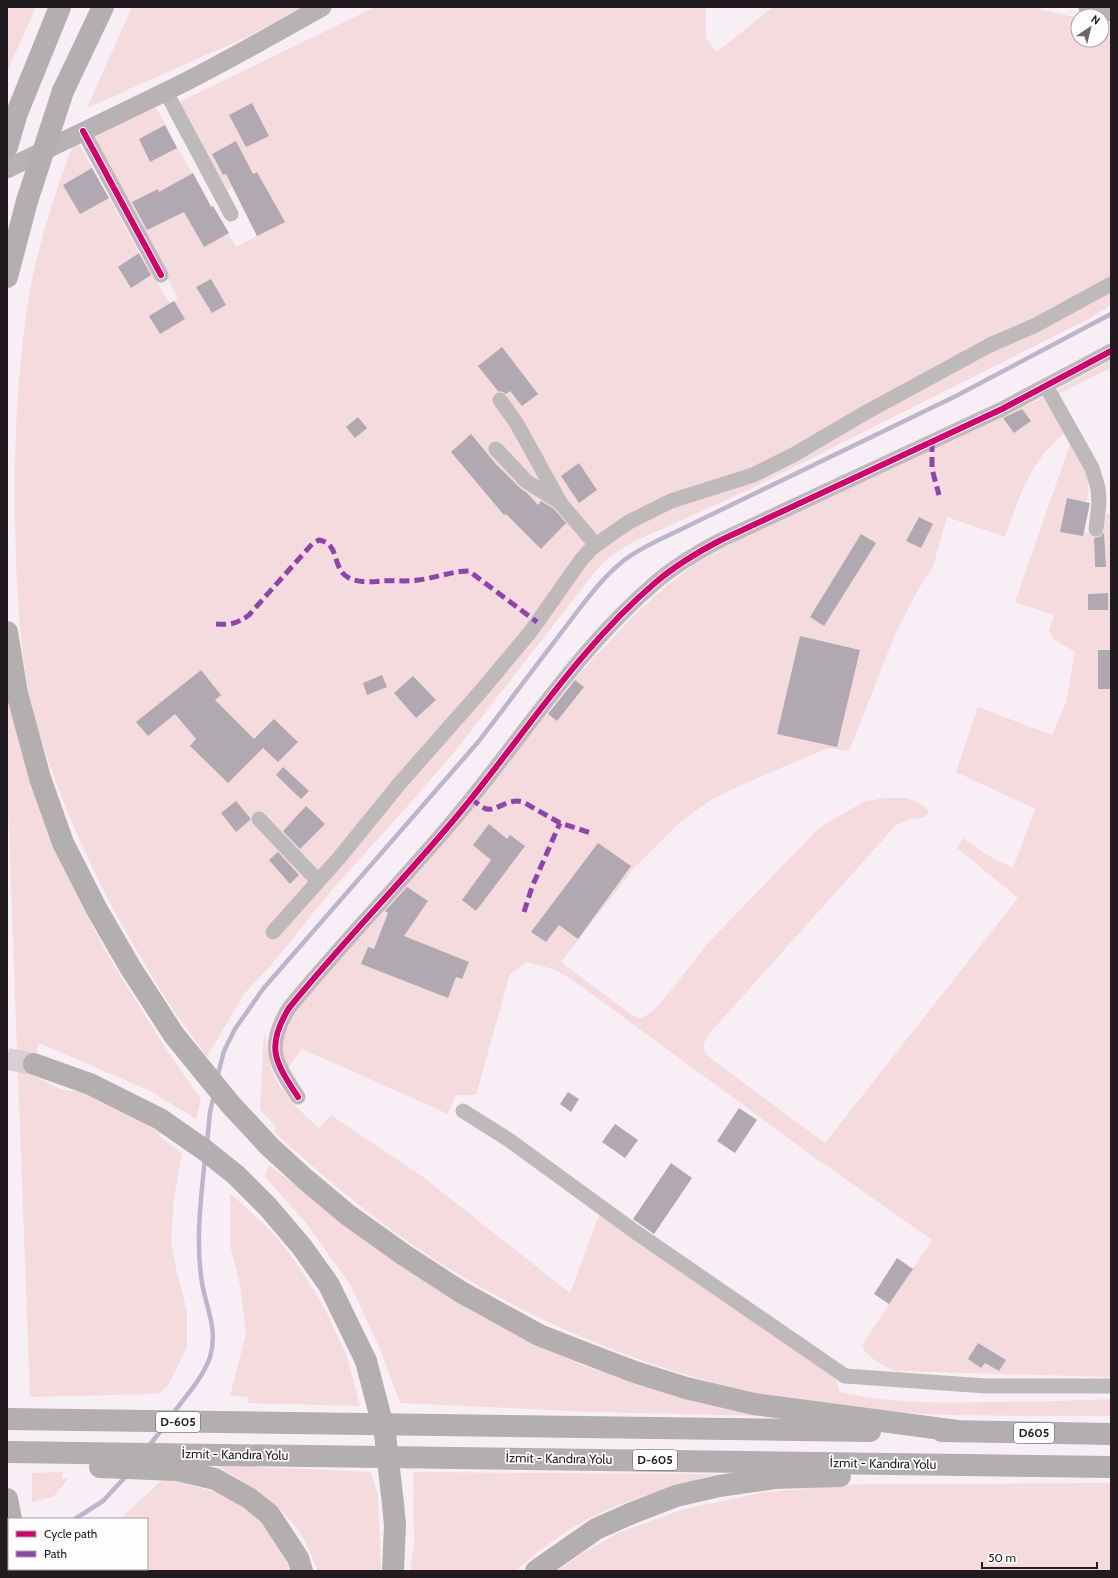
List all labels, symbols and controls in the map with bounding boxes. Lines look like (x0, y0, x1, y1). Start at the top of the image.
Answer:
north arrow (1070, 8, 1110, 48)
text: N (1089, 12, 1103, 28)
road number: D-605 (156, 1412, 200, 1432)
road number: D605 (1014, 1423, 1054, 1443)
street label: İzmit - Kandıra Yolu (182, 1445, 289, 1463)
street label: İzmit - Kandıra Yolu (506, 1449, 613, 1467)
road number: D-605 (633, 1450, 677, 1470)
street label: İzmit - Kandıra Yolu (830, 1454, 937, 1472)
legend (8, 1518, 148, 1570)
text: Cycle path (44, 1526, 97, 1541)
scale bar (982, 1544, 1097, 1570)
text: Path (44, 1546, 67, 1561)
text: 50 m (988, 1550, 1016, 1565)

